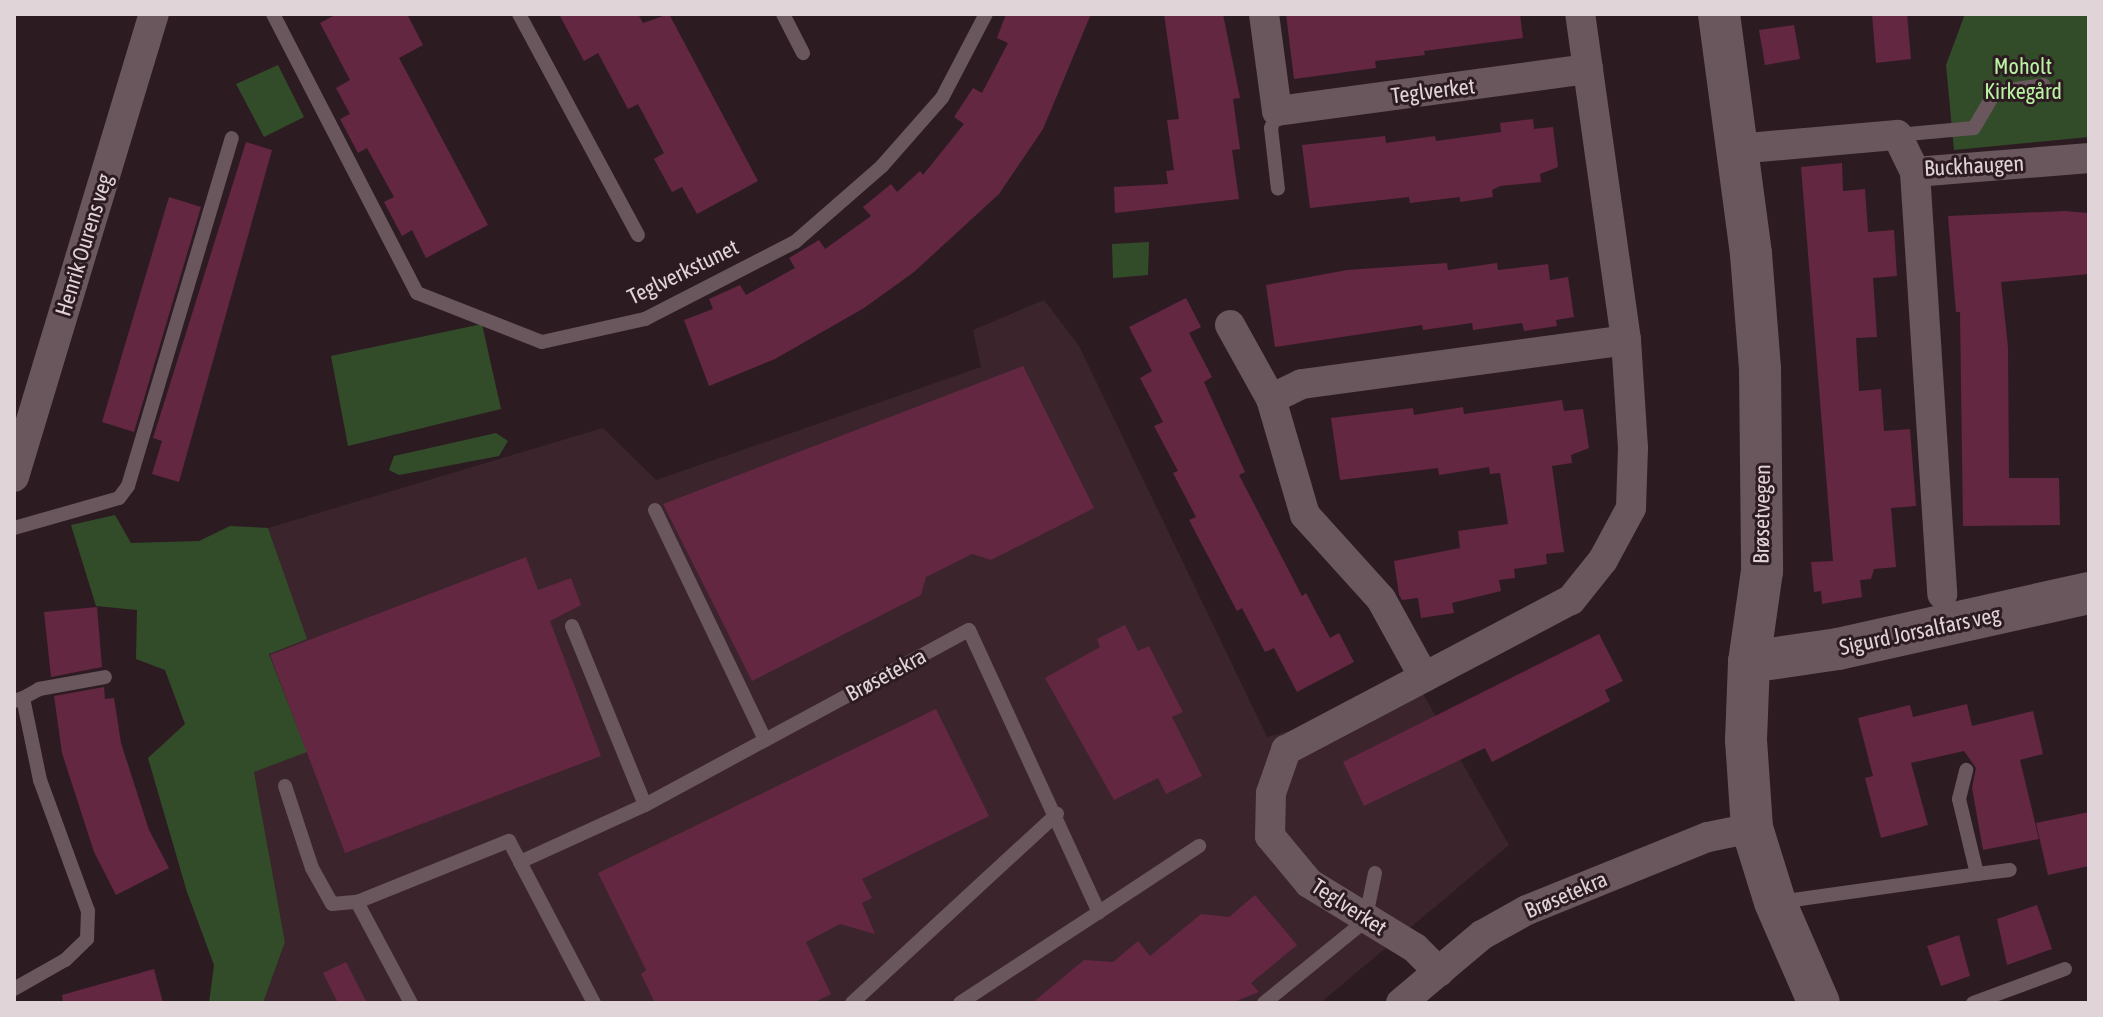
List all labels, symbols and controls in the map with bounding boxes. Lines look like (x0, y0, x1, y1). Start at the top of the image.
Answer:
park label: Moholt Kirkegård (1984, 53, 2062, 104)
street label: Teglverket (1390, 73, 1476, 109)
street label: Buckhaugen (1923, 150, 2025, 182)
street label: Henrik Ourens veg (50, 171, 118, 319)
street label: Teglverkstunet (623, 234, 743, 310)
street label: Brøsetvegen (1748, 464, 1776, 564)
street label: Sigurd Jorsalfars veg (1837, 601, 2003, 661)
street label: Brøsetekra (841, 643, 931, 707)
street label: Brøsetekra (1521, 866, 1611, 924)
street label: Teglverket (1306, 873, 1392, 941)

